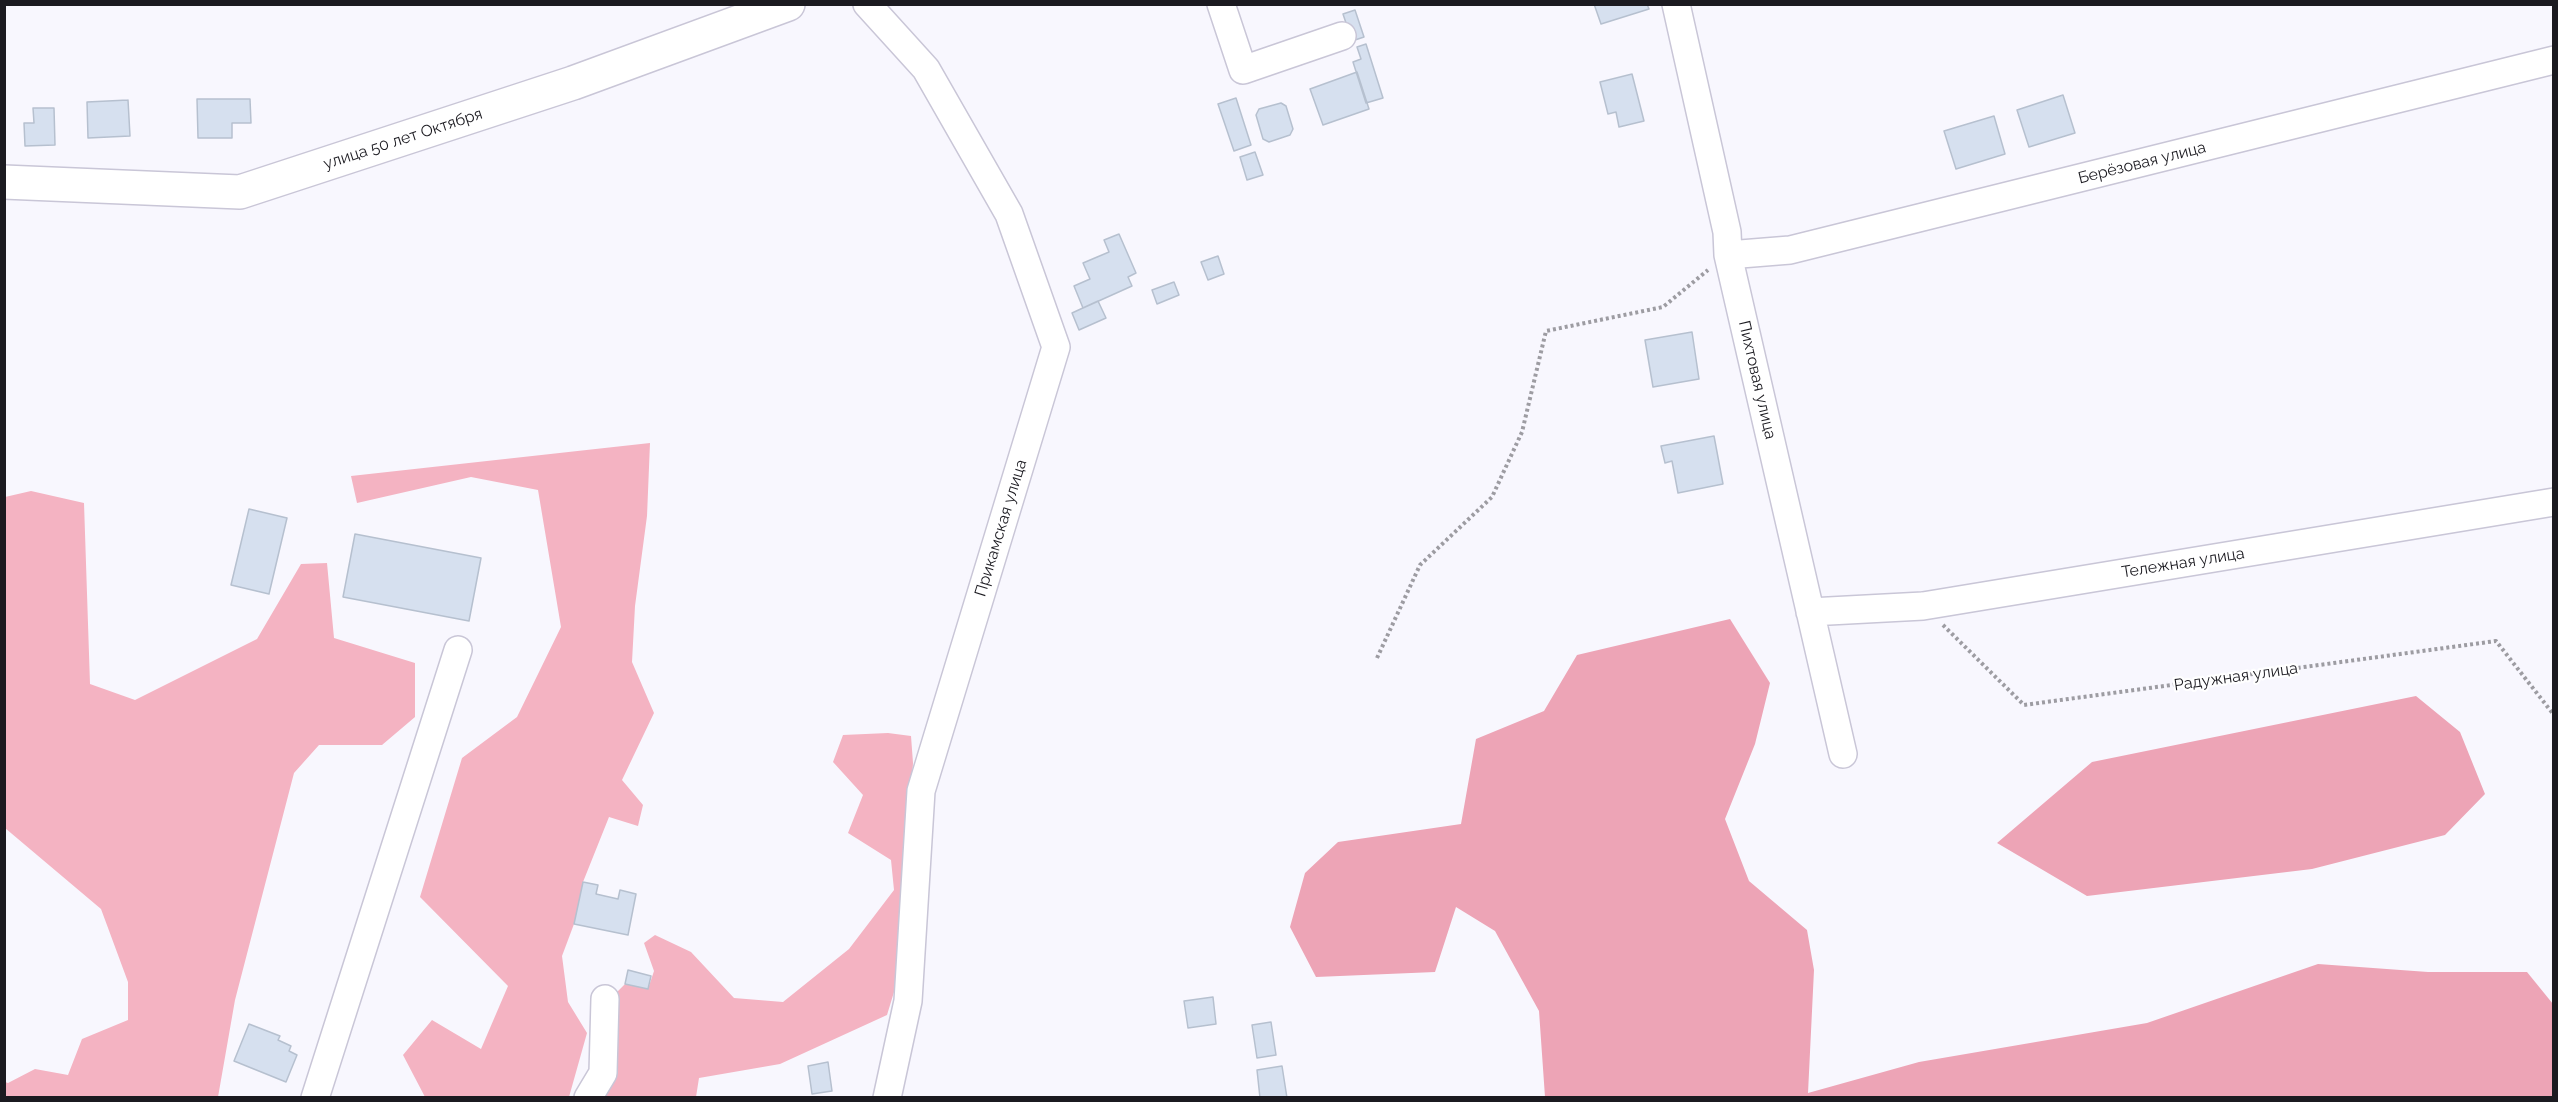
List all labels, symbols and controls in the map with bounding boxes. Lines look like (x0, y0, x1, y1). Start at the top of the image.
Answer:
street label: улица 50 лет Октября (321, 104, 485, 174)
street label: Берёзовая улица (2076, 138, 2208, 188)
street label: Пихтовая улица (1734, 319, 1780, 441)
street label: Прикамская улица (971, 457, 1031, 599)
street label: Тележная улица (2120, 544, 2246, 582)
street label: Радужная улица (2173, 659, 2299, 695)

